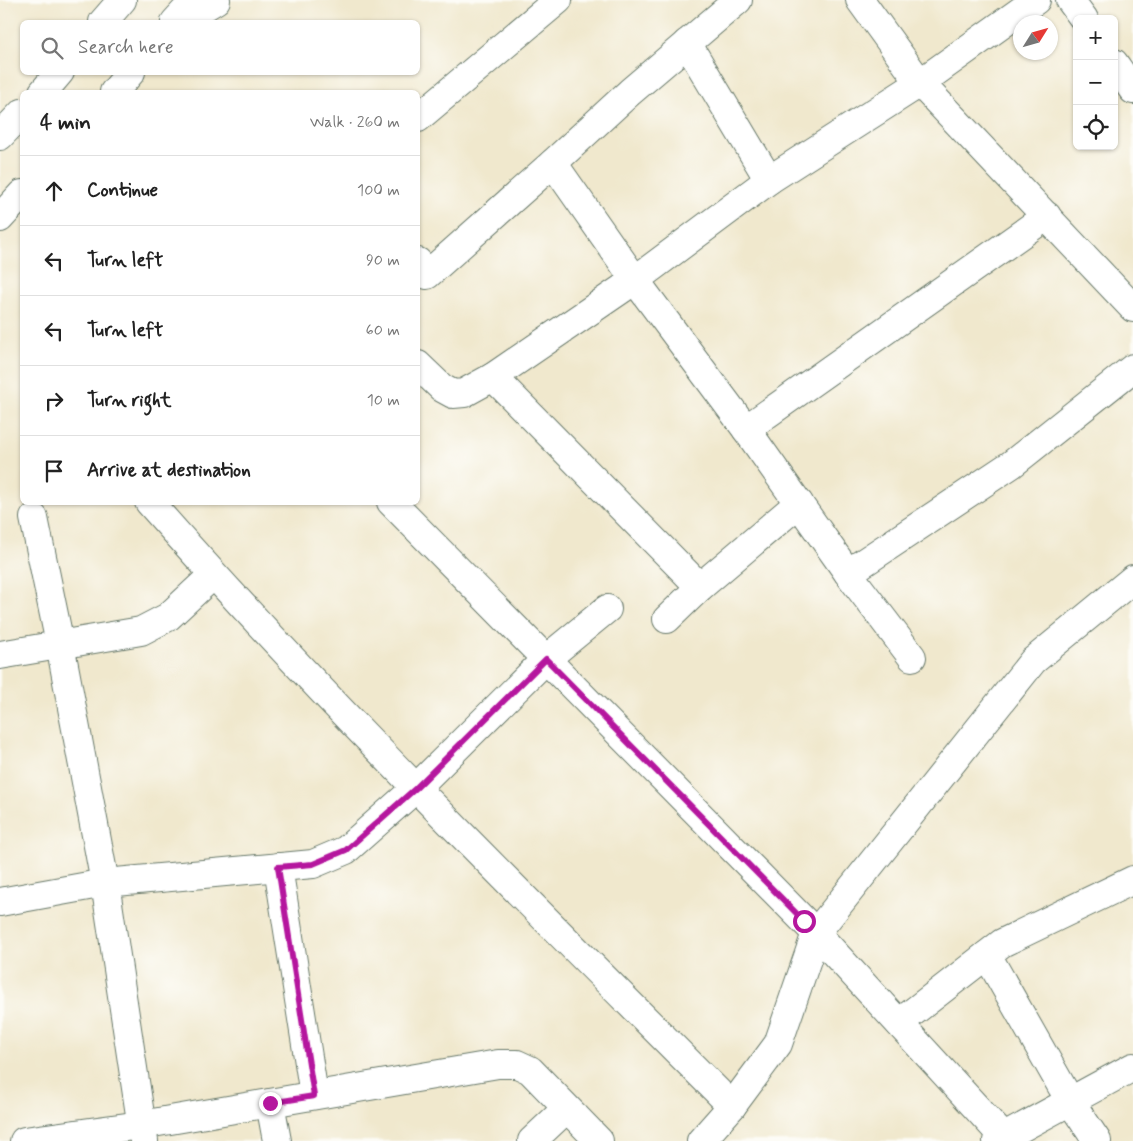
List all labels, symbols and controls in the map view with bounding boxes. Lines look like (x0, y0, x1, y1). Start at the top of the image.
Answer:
north arrow (1013, 15, 1058, 60)
map controls (1073, 15, 1118, 150)
button: + (1073, 15, 1118, 60)
search box (20, 20, 420, 75)
icon: search (38, 34, 66, 62)
text: Search here (78, 35, 174, 60)
button: − (1073, 60, 1118, 105)
button: locate (1073, 105, 1118, 150)
text: 4 min (40, 109, 91, 137)
text: Walk · 260 m (310, 112, 400, 133)
icon: ahead (40, 177, 68, 205)
text: Continue (87, 178, 158, 203)
text: 100 m (357, 180, 400, 201)
icon: left (40, 247, 68, 275)
text: Turn left (87, 248, 163, 273)
text: 90 m (366, 250, 400, 271)
icon: left (40, 317, 68, 345)
text: Turn left (87, 318, 163, 343)
text: 60 m (366, 320, 400, 341)
icon: right (40, 387, 68, 415)
text: Turn right (87, 388, 171, 413)
text: 10 m (367, 390, 400, 411)
icon: arrive (40, 457, 68, 485)
text: Arrive at destination (87, 458, 251, 483)
route start (793, 910, 816, 933)
route end (259, 1092, 282, 1115)

